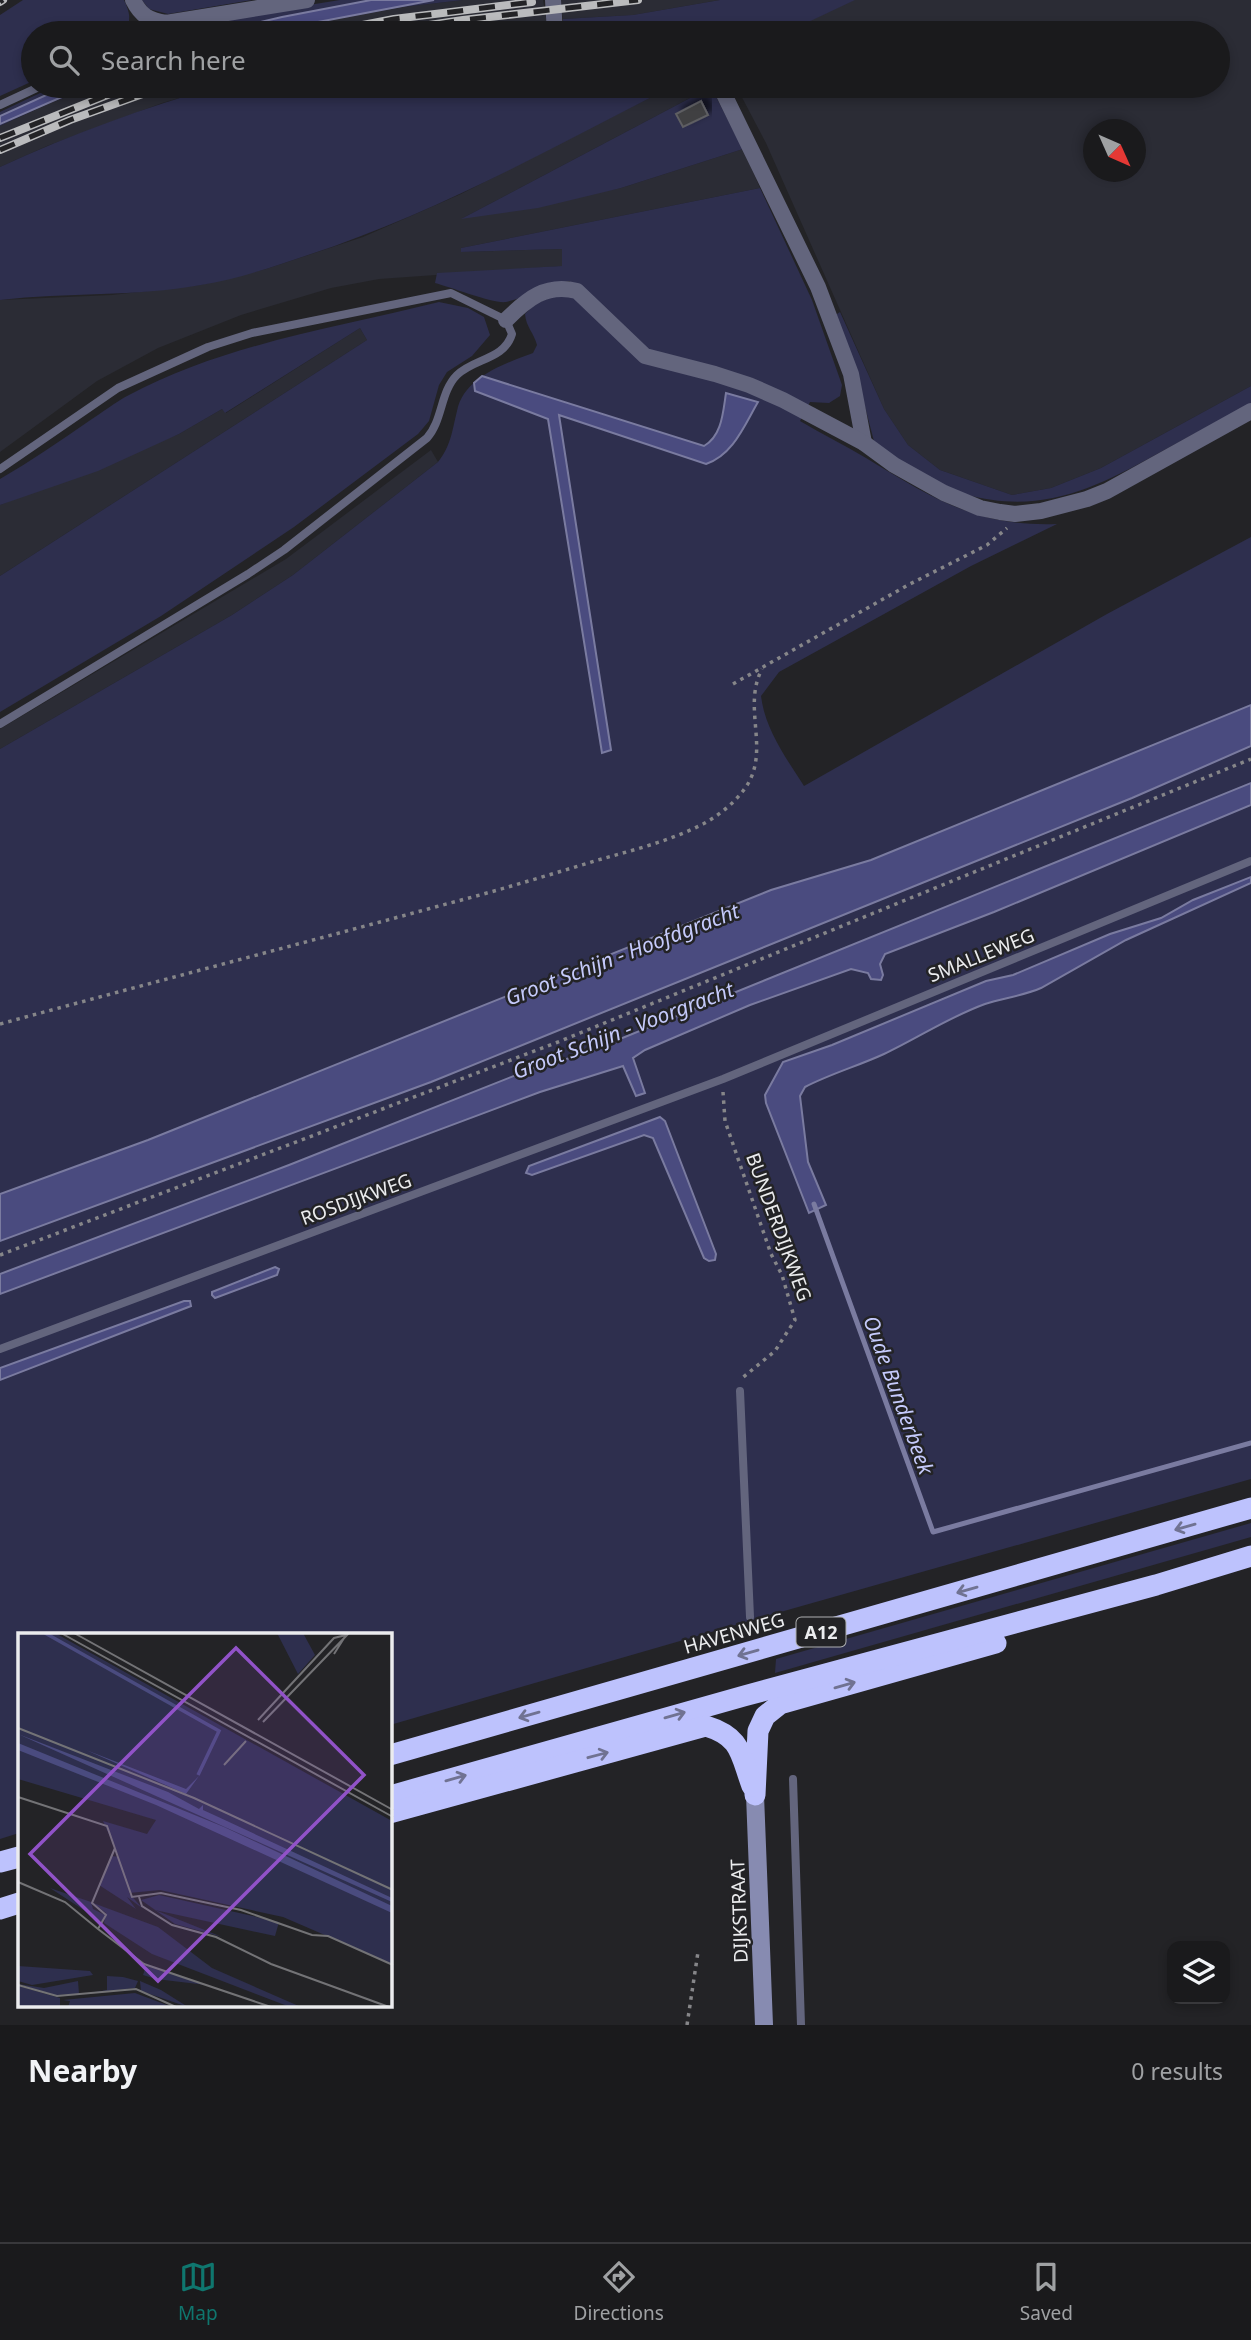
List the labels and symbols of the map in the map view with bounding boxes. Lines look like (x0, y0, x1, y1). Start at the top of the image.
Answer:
north arrow (1083, 119, 1146, 182)
water label: Groot Schijn - Hoofdgracht (501, 896, 744, 1012)
street label: SMALLEWEG (924, 922, 1038, 988)
water label: Groot Schijn - Voorgracht (508, 975, 739, 1085)
street label: BUNDERDIJKWEG (740, 1149, 818, 1305)
street label: ROSDIJKWEG (297, 1167, 415, 1231)
water label: Oude Bunderbeek (857, 1312, 941, 1480)
one-way arrow (1175, 1522, 1197, 1535)
one-way arrow (956, 1584, 979, 1597)
street label: HAVENWEG (680, 1606, 788, 1660)
road number: A12 (796, 1618, 846, 1646)
inset map (18, 1633, 392, 2008)
one-way arrow (737, 1647, 759, 1660)
one-way arrow (834, 1678, 856, 1691)
one-way arrow (664, 1708, 686, 1721)
one-way arrow (519, 1710, 541, 1723)
one-way arrow (587, 1748, 609, 1761)
one-way arrow (445, 1770, 467, 1783)
street label: DIJKSTRAAT (724, 1858, 754, 1963)

